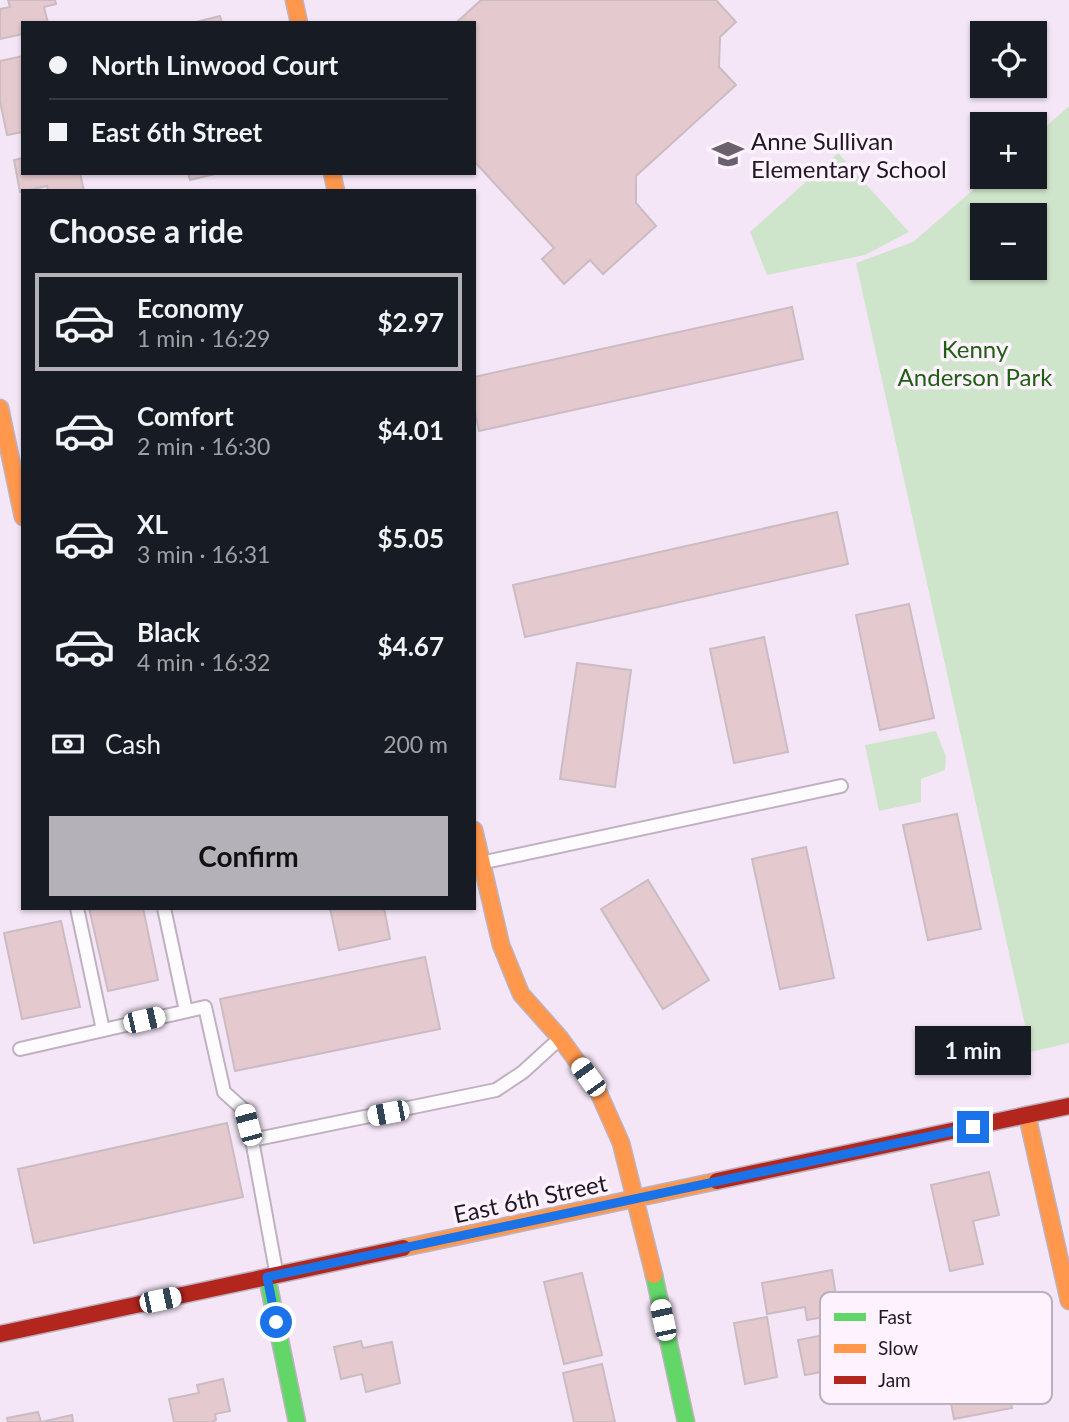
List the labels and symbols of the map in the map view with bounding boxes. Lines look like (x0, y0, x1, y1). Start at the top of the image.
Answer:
place label: Anne Sullivan Elementary School (751, 126, 947, 183)
school or university icon: Anne Sullivan Elementary School (711, 137, 745, 171)
park label: Kenny Anderson Park (898, 334, 1053, 391)
car (122, 1005, 167, 1035)
callout: 1 min (915, 1026, 1031, 1074)
car (568, 1054, 609, 1100)
car (366, 1099, 411, 1127)
car (233, 1102, 264, 1148)
route end (957, 1111, 989, 1143)
street label: East 6th Street (451, 1168, 610, 1228)
car (138, 1285, 183, 1315)
legend (820, 1292, 1052, 1404)
car (649, 1297, 678, 1343)
text: Fast (878, 1305, 912, 1328)
route start (260, 1306, 292, 1338)
text: Slow (878, 1336, 918, 1359)
text: Jam (878, 1368, 911, 1391)

